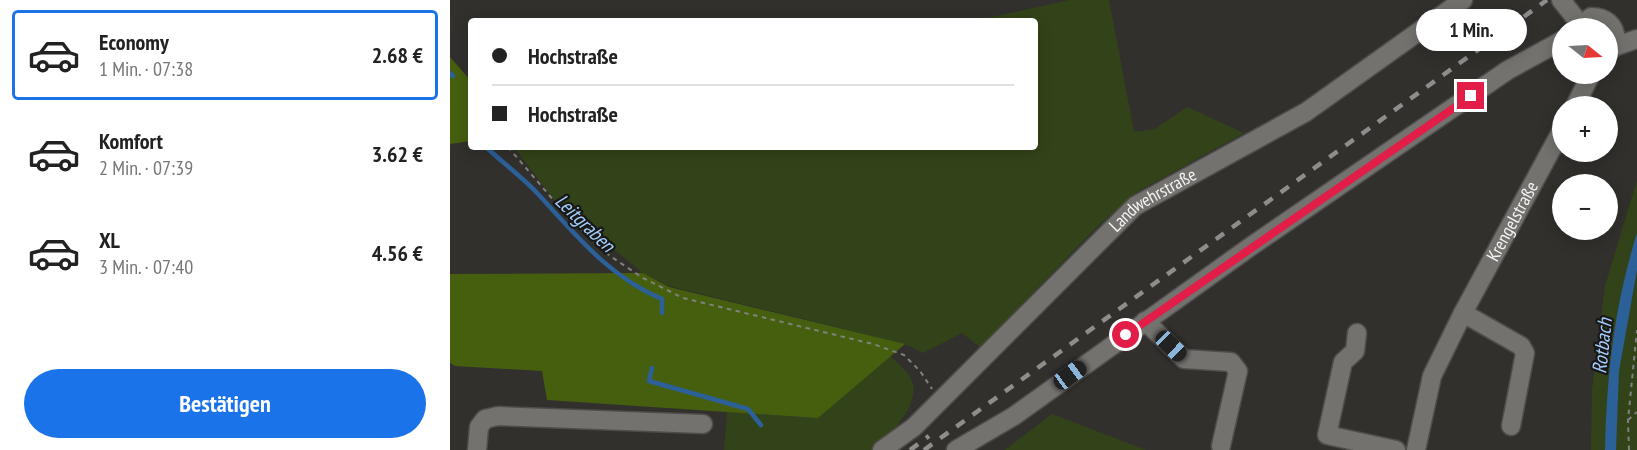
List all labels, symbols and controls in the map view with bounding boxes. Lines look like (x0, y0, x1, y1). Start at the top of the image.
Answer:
callout: 1 Min. (1416, 9, 1526, 51)
text: 1 Min. (1449, 17, 1494, 43)
north arrow (1552, 18, 1618, 84)
map controls (1552, 18, 1618, 240)
icon: car (27, 28, 81, 82)
text: Economy (99, 28, 169, 56)
text: 2.68 € (372, 41, 423, 69)
text: Hochstraße (528, 42, 618, 70)
text: 1 Min. · 07:38 (99, 56, 193, 82)
route end (1457, 82, 1484, 109)
button: + (1552, 96, 1618, 162)
text: Hochstraße (528, 100, 618, 128)
icon: car (27, 127, 81, 181)
text: Komfort (99, 127, 163, 155)
text: 3.62 € (372, 140, 423, 168)
text: 2 Min. · 07:39 (99, 155, 193, 181)
street label: Landwehrstraße (1104, 163, 1200, 236)
button: − (1552, 174, 1618, 240)
street label: Krengelstraße (1481, 177, 1543, 265)
water label: Leitgraben (550, 188, 621, 259)
icon: car (27, 226, 81, 280)
text: XL (99, 226, 120, 254)
text: 4.56 € (372, 239, 423, 267)
text: 3 Min. · 07:40 (99, 254, 193, 280)
water label: Rotbach (1586, 316, 1618, 375)
route start (1112, 321, 1139, 348)
car (1152, 327, 1190, 365)
car (1050, 357, 1090, 393)
button: Bestätigen (24, 369, 426, 438)

